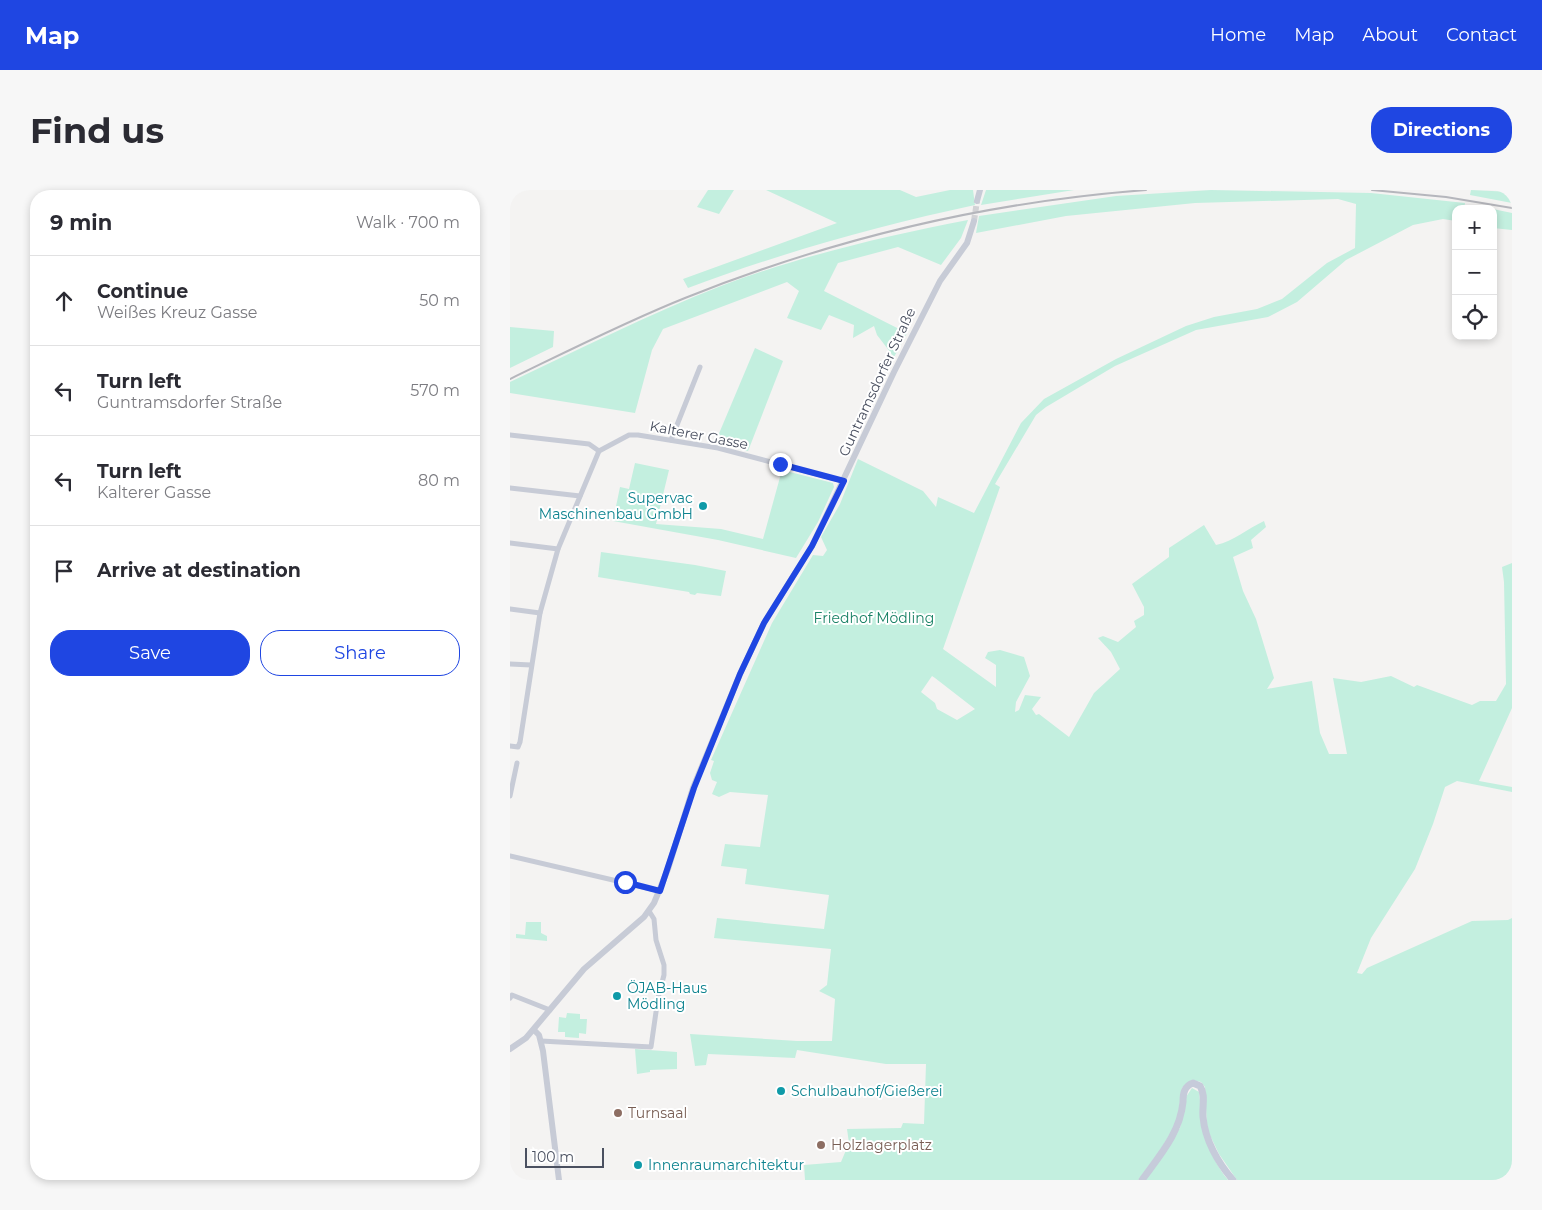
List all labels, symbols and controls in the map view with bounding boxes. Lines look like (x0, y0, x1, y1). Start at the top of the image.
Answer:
text: Map (25, 21, 79, 50)
text: Home (1210, 24, 1266, 46)
text: Map (1294, 24, 1334, 46)
text: About (1362, 24, 1418, 46)
text: Contact (1446, 24, 1517, 46)
button: Directions (1371, 107, 1512, 153)
text: Find us (30, 109, 164, 152)
map controls (1452, 205, 1497, 340)
button: + (1452, 205, 1497, 250)
text: 9 min (50, 210, 112, 235)
text: Walk · 700 m (356, 213, 460, 232)
button: − (1452, 250, 1497, 295)
text: Continue (97, 280, 188, 303)
icon: ahead (50, 287, 78, 315)
text: 50 m (419, 291, 460, 310)
button: locate (1452, 295, 1497, 340)
text: Weißes Kreuz Gasse (97, 303, 258, 322)
street label: Guntramsdorfer Straße (835, 305, 919, 459)
text: Turn left (97, 370, 182, 393)
icon: left (50, 377, 78, 405)
text: 570 m (410, 381, 460, 400)
text: Guntramsdorfer Straße (97, 393, 282, 412)
street label: Kalterer Gasse (648, 417, 750, 453)
route end (769, 453, 792, 476)
text: Turn left (97, 460, 182, 483)
icon: left (50, 467, 78, 495)
text: 80 m (418, 471, 460, 490)
text: Kalterer Gasse (97, 483, 211, 502)
place label: Supervac Maschinenbau GmbH (539, 489, 693, 523)
marker: Supervac Maschinenbau GmbH (697, 500, 709, 512)
icon: arrive (50, 557, 78, 585)
text: Arrive at destination (97, 559, 301, 582)
park label: Friedhof Mödling (814, 609, 934, 627)
button: Save (50, 630, 250, 676)
button: Share (260, 630, 460, 676)
route start (614, 871, 637, 894)
place label: ÖJAB-Haus Mödling (627, 979, 707, 1013)
marker: ÖJAB-Haus Mödling (611, 990, 623, 1002)
place label: Schulbauhof/Gießerei (791, 1082, 943, 1100)
marker: Schulbauhof/Gießerei (775, 1085, 787, 1097)
place label: Turnsaal (628, 1104, 687, 1122)
marker: Turnsaal (612, 1107, 624, 1119)
place label: Holzlagerplatz (831, 1136, 932, 1154)
marker: Holzlagerplatz (815, 1139, 827, 1151)
scale bar (525, 1145, 604, 1168)
text: 100 m (532, 1148, 574, 1166)
place label: Innenraumarchitektur (648, 1156, 805, 1174)
marker: Innenraumarchitektur (632, 1159, 644, 1171)

